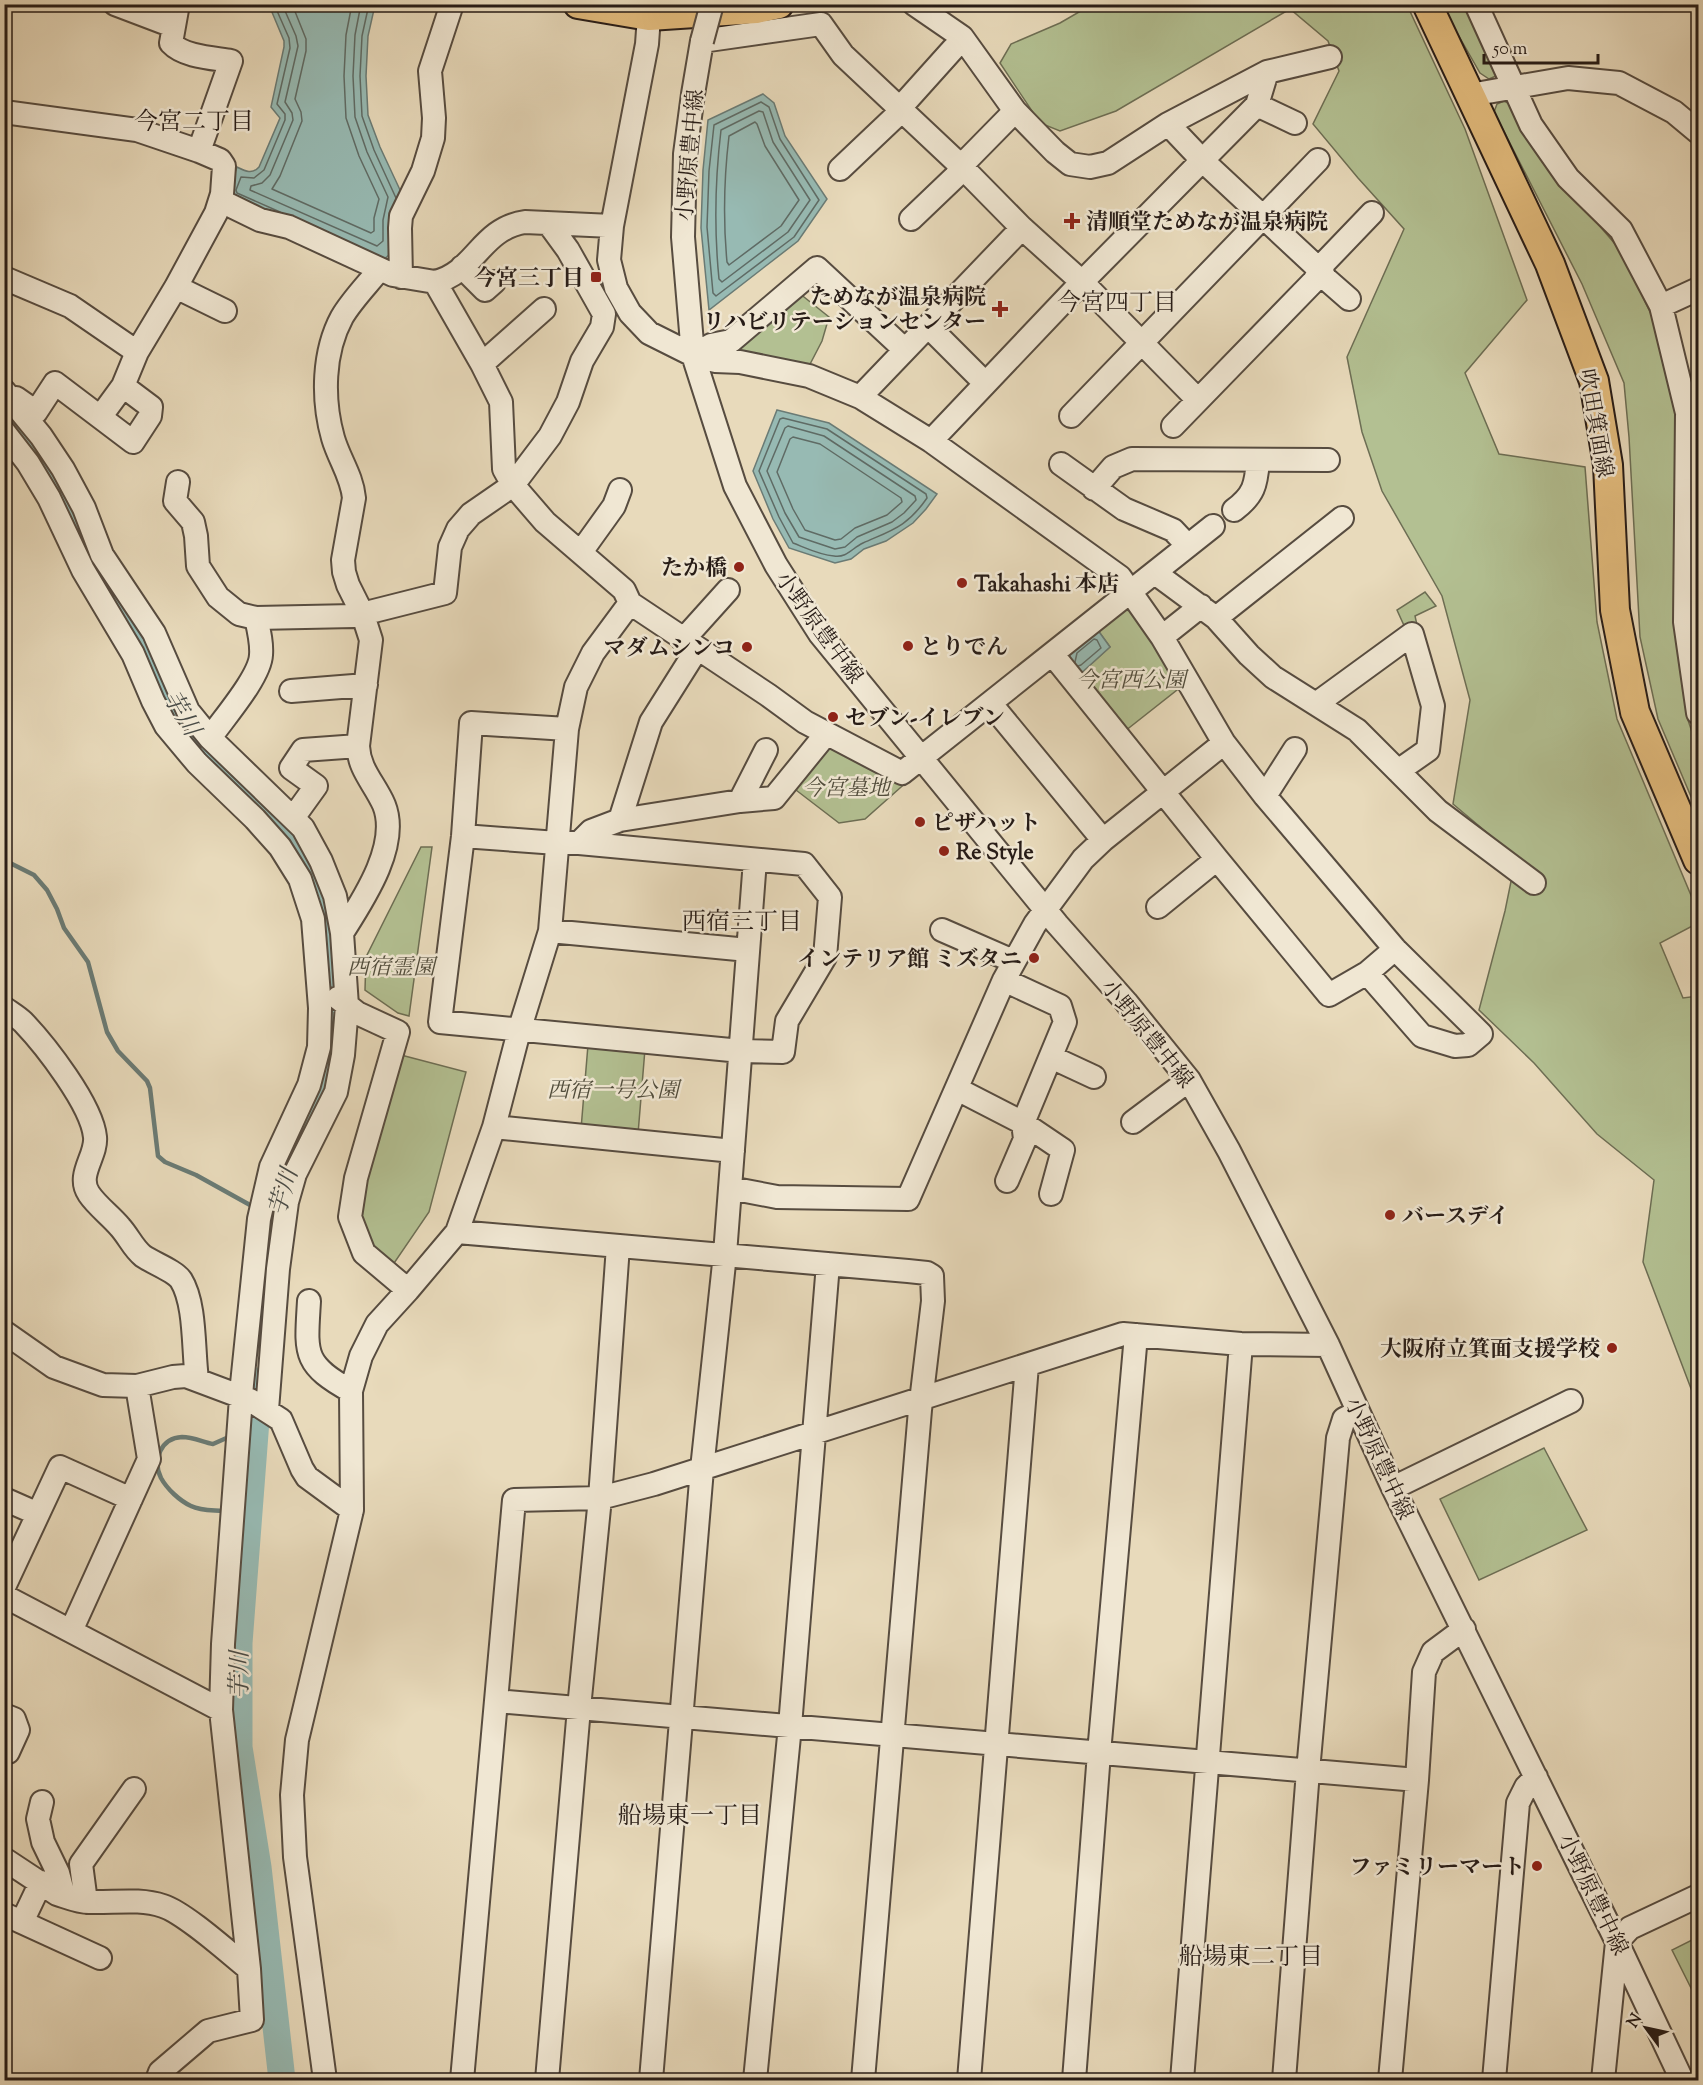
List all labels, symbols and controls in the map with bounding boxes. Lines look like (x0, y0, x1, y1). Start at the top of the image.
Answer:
scale bar (1484, 27, 1598, 65)
text: 50 m (1492, 37, 1528, 63)
street label: 小野原豊中線 (670, 88, 714, 222)
district label: 今宮二丁目 (134, 106, 254, 140)
place label: 清順堂ためなが温泉病院 (1086, 208, 1328, 240)
marker: 清順堂ためなが温泉病院 (1063, 212, 1081, 230)
place label: 今宮三丁目 (474, 264, 584, 296)
marker: 今宮三丁目 (589, 270, 603, 284)
place label: ためなが温泉病院 リハビリテーションセンター (703, 283, 986, 340)
district label: 今宮四丁目 (1057, 287, 1177, 321)
marker: ためなが温泉病院 リハビリテーションセンター (991, 300, 1009, 318)
street label: 吹田箕面線 (1569, 367, 1619, 480)
place label: たか橋 (661, 554, 727, 586)
marker: たか橋 (732, 560, 746, 574)
street label: 小野原豊中線 (766, 566, 869, 692)
place label: Takahashi 本店 (974, 570, 1119, 602)
marker: Takahashi 本店 (955, 576, 969, 590)
place label: とりでん (920, 633, 1008, 665)
place label: マダムシンコ (604, 634, 735, 666)
marker: とりでん (901, 639, 915, 653)
marker: マダムシンコ (740, 640, 754, 654)
park label: 今宮西公園 (1076, 666, 1189, 698)
water label: 芋川 (153, 685, 209, 746)
place label: セブン-イレブン (845, 704, 1005, 736)
marker: セブン-イレブン (826, 710, 840, 724)
park label: 今宮墓地 (802, 774, 892, 806)
place label: ピザハット (932, 809, 1041, 841)
marker: ピザハット (913, 815, 927, 829)
place label: Re Style (956, 838, 1034, 870)
marker: Re Style (937, 844, 951, 858)
district label: 西宿三丁目 (682, 906, 802, 940)
place label: インテリア館 ミズタニ (797, 945, 1022, 977)
marker: インテリア館 ミズタニ (1027, 951, 1041, 965)
park label: 西宿霊園 (347, 953, 438, 985)
street label: 小野原豊中線 (1092, 974, 1200, 1096)
park label: 西宿一号公園 (547, 1076, 682, 1108)
water label: 芋川 (262, 1162, 309, 1220)
place label: バースデイ (1402, 1202, 1509, 1234)
marker: バースデイ (1383, 1208, 1397, 1222)
place label: 大阪府立箕面支援学校 (1380, 1335, 1600, 1367)
marker: 大阪府立箕面支援学校 (1605, 1341, 1619, 1355)
street label: 小野原豊中線 (1335, 1393, 1420, 1526)
water label: 芋川 (224, 1648, 258, 1699)
district label: 船場東一丁目 (618, 1800, 762, 1834)
street label: 小野原豊中線 (1548, 1829, 1635, 1962)
place label: ファミリーマート (1349, 1853, 1525, 1885)
marker: ファミリーマート (1530, 1859, 1544, 1873)
district label: 船場東二丁目 (1179, 1941, 1323, 1975)
north arrow (1616, 1998, 1676, 2058)
text: N (1622, 2009, 1649, 2033)

